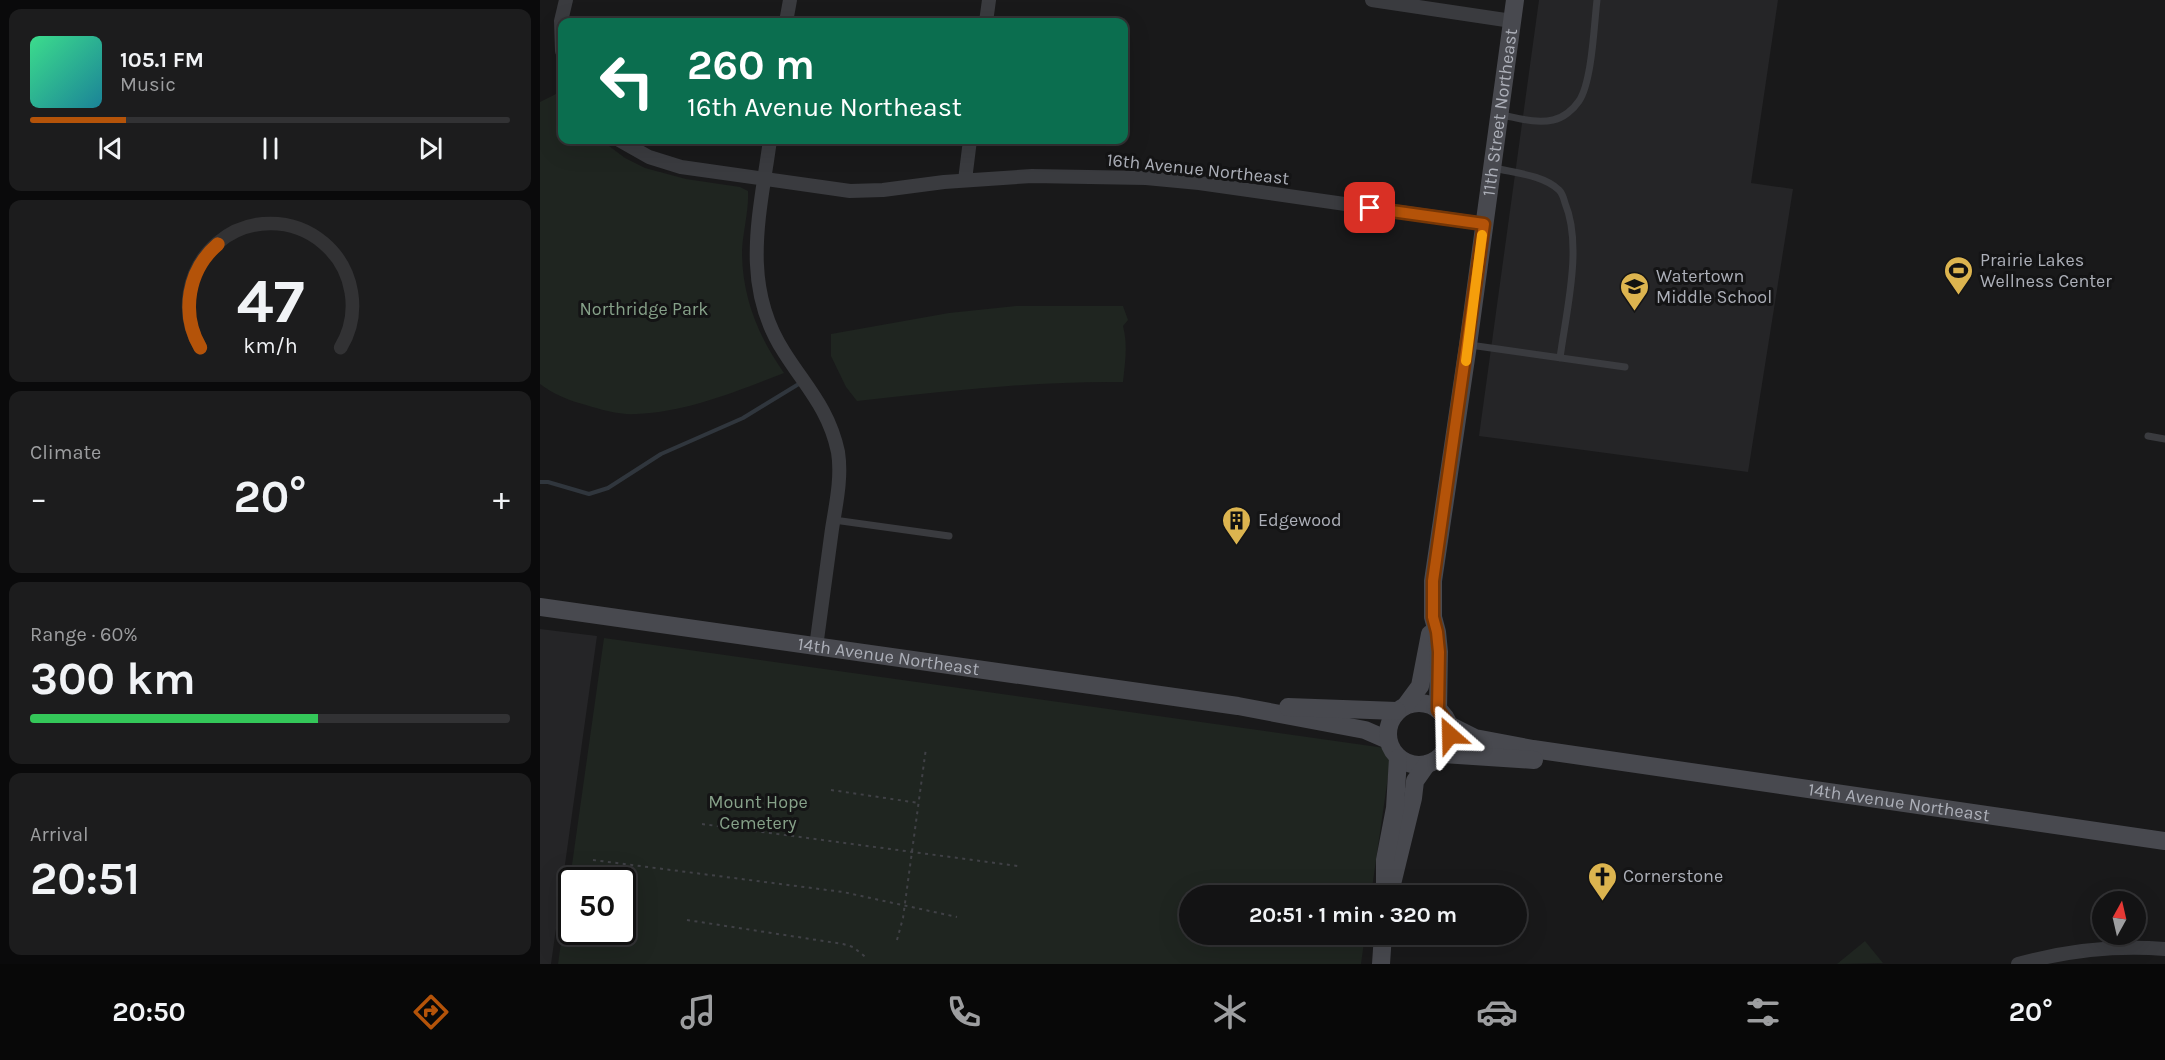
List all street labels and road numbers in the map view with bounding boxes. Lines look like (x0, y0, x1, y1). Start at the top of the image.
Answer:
street label: 11th Street Northeast (1477, 27, 1522, 198)
street label: 16th Avenue Northeast (1106, 148, 1291, 190)
street label: 14th Avenue Northeast (796, 633, 981, 680)
street label: 14th Avenue Northeast (1807, 778, 1992, 826)

